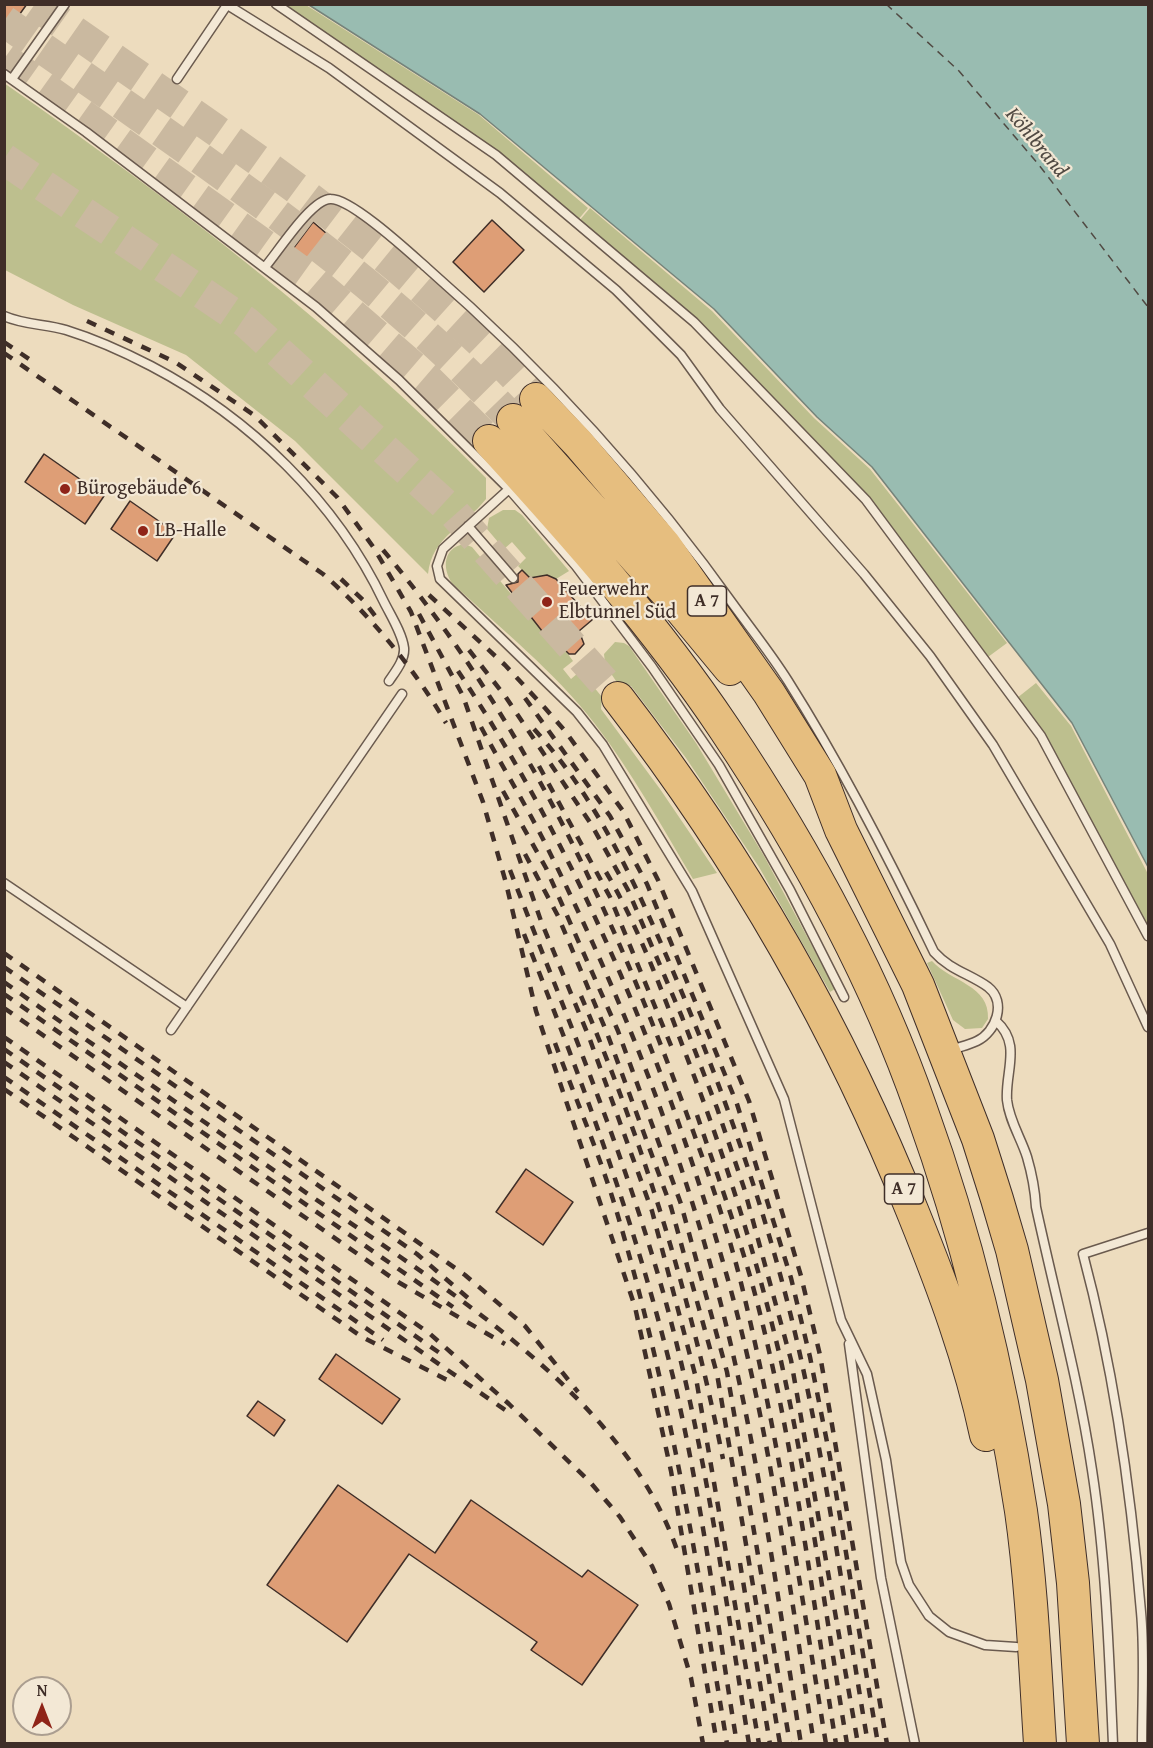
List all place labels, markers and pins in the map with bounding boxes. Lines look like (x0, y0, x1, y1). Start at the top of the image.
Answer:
place label: Bürogebäude 6 (77, 477, 201, 501)
marker: Bürogebäude 6 (58, 482, 72, 496)
place label: LB-Halle (155, 519, 226, 543)
marker: LB-Halle (136, 524, 150, 538)
place label: Feuerwehr Elbtunnel Süd (559, 578, 676, 625)
marker: Feuerwehr Elbtunnel Süd (540, 595, 554, 609)

